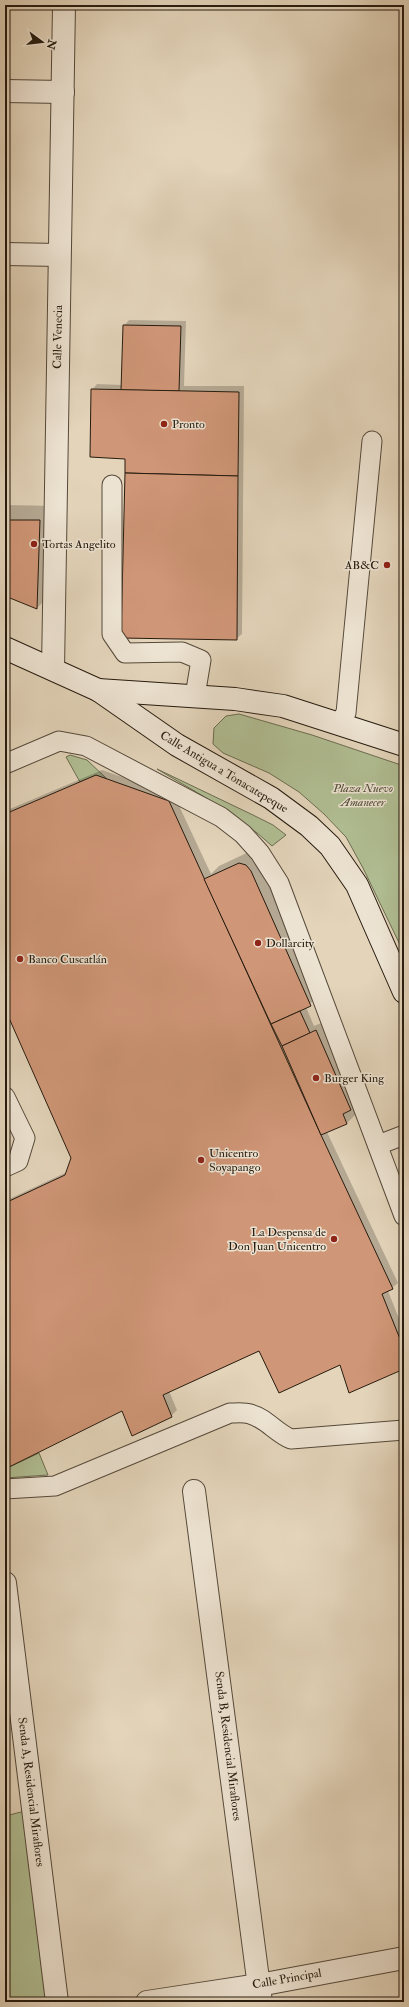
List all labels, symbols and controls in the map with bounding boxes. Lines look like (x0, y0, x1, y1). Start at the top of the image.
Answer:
north arrow (22, 22, 62, 62)
text: N (43, 37, 59, 52)
street label: Calle Venecia (50, 304, 66, 369)
place label: Pronto (172, 417, 205, 432)
marker: Pronto (159, 419, 169, 429)
place label: Tortas Angelito (42, 537, 116, 552)
marker: Tortas Angelito (29, 539, 39, 549)
place label: AB&C (344, 558, 379, 573)
marker: AB&C (382, 560, 392, 570)
street label: Calle Antigua a Tonacatepeque (157, 728, 291, 816)
park label: Plaza Nuevo Amanecer (332, 781, 393, 810)
place label: Dollarcity (266, 936, 315, 951)
marker: Dollarcity (253, 938, 263, 948)
place label: Banco Cuscatlán (28, 952, 107, 967)
marker: Banco Cuscatlán (15, 954, 25, 964)
place label: Burger King (324, 1071, 385, 1086)
marker: Burger King (311, 1073, 321, 1083)
place label: Unicentro Soyapango (209, 1146, 261, 1175)
marker: Unicentro Soyapango (196, 1155, 206, 1165)
place label: La Despensa de Don Juan Unicentro (228, 1225, 326, 1254)
marker: La Despensa de Don Juan Unicentro (329, 1234, 339, 1244)
street label: Senda B, Residencial Miraflores (211, 1670, 245, 1822)
street label: Senda A, Residencial Miraflores (14, 1716, 48, 1868)
street label: Calle Principal (251, 1966, 323, 1992)

